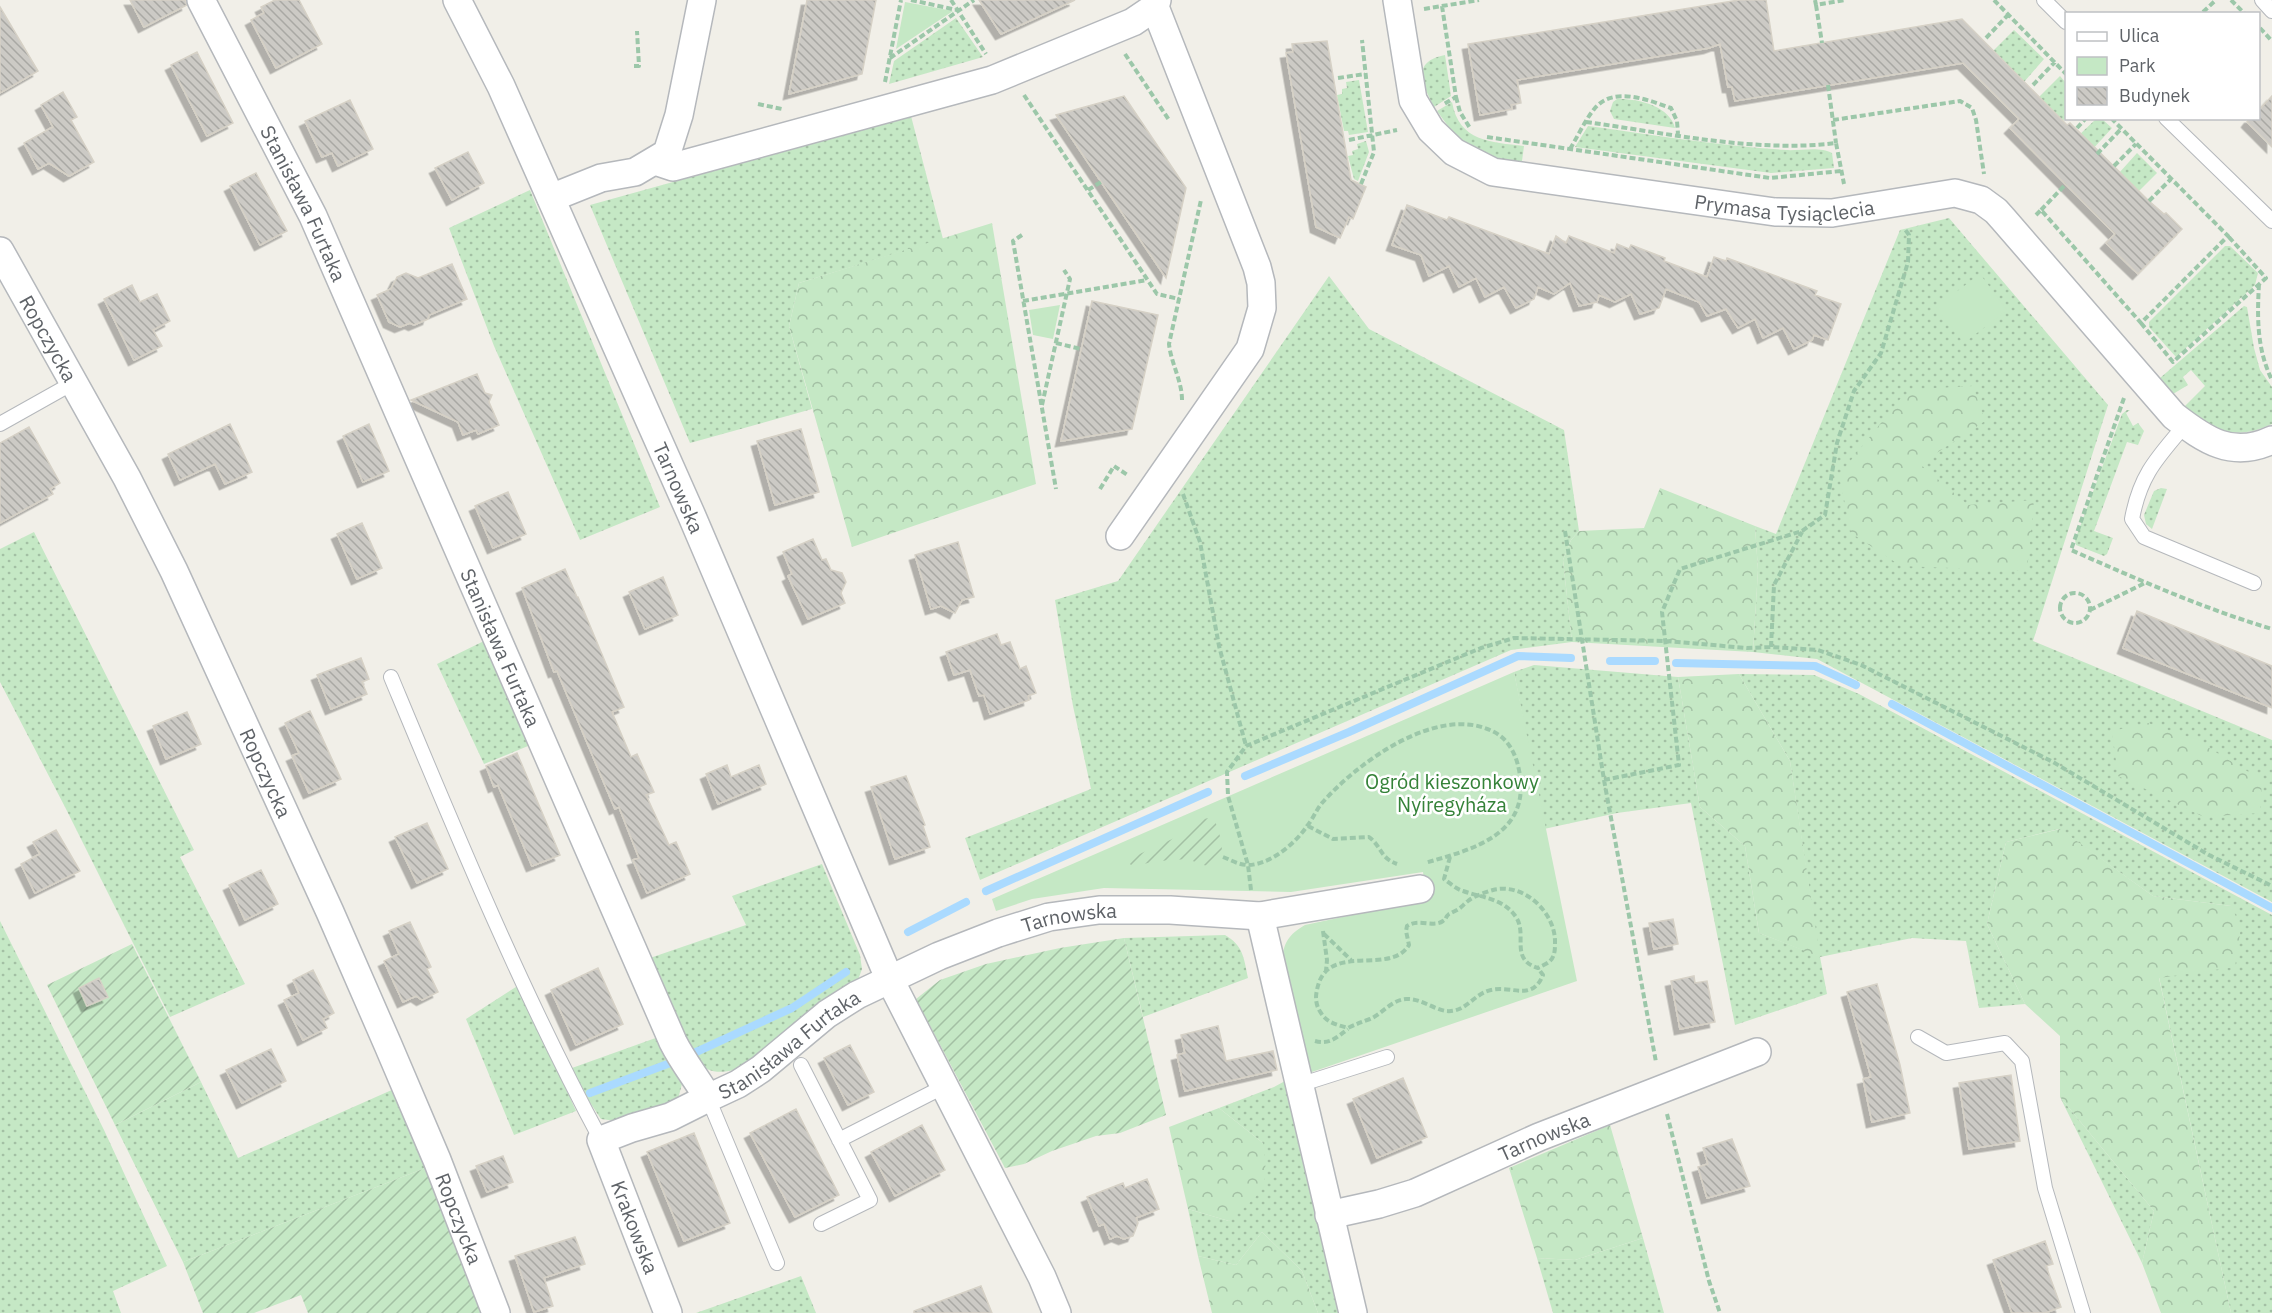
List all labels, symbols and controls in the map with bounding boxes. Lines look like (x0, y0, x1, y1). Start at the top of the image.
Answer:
legend (2065, 12, 2260, 120)
text: Ulica (2119, 24, 2160, 47)
text: Park (2119, 54, 2156, 77)
text: Budynek (2119, 84, 2191, 107)
street label: Stanisława Furtaka (255, 120, 353, 286)
street label: Prymasa Tysiąclecia (1693, 187, 1877, 227)
street label: Ropczycka (14, 290, 84, 387)
street label: Tarnowska (647, 438, 711, 538)
street label: Stanisława Furtaka (455, 564, 548, 731)
street label: Ropczycka (234, 723, 299, 822)
park label: Ogród kieszonkowy Nyíregyháza (1365, 768, 1539, 818)
street label: Tarnowska (1018, 897, 1117, 938)
street label: Stanisława Furtaka (713, 983, 865, 1105)
street label: Tarnowska (1494, 1105, 1594, 1167)
street label: Ropczycka (430, 1169, 489, 1268)
street label: Krakowska (605, 1176, 665, 1278)

